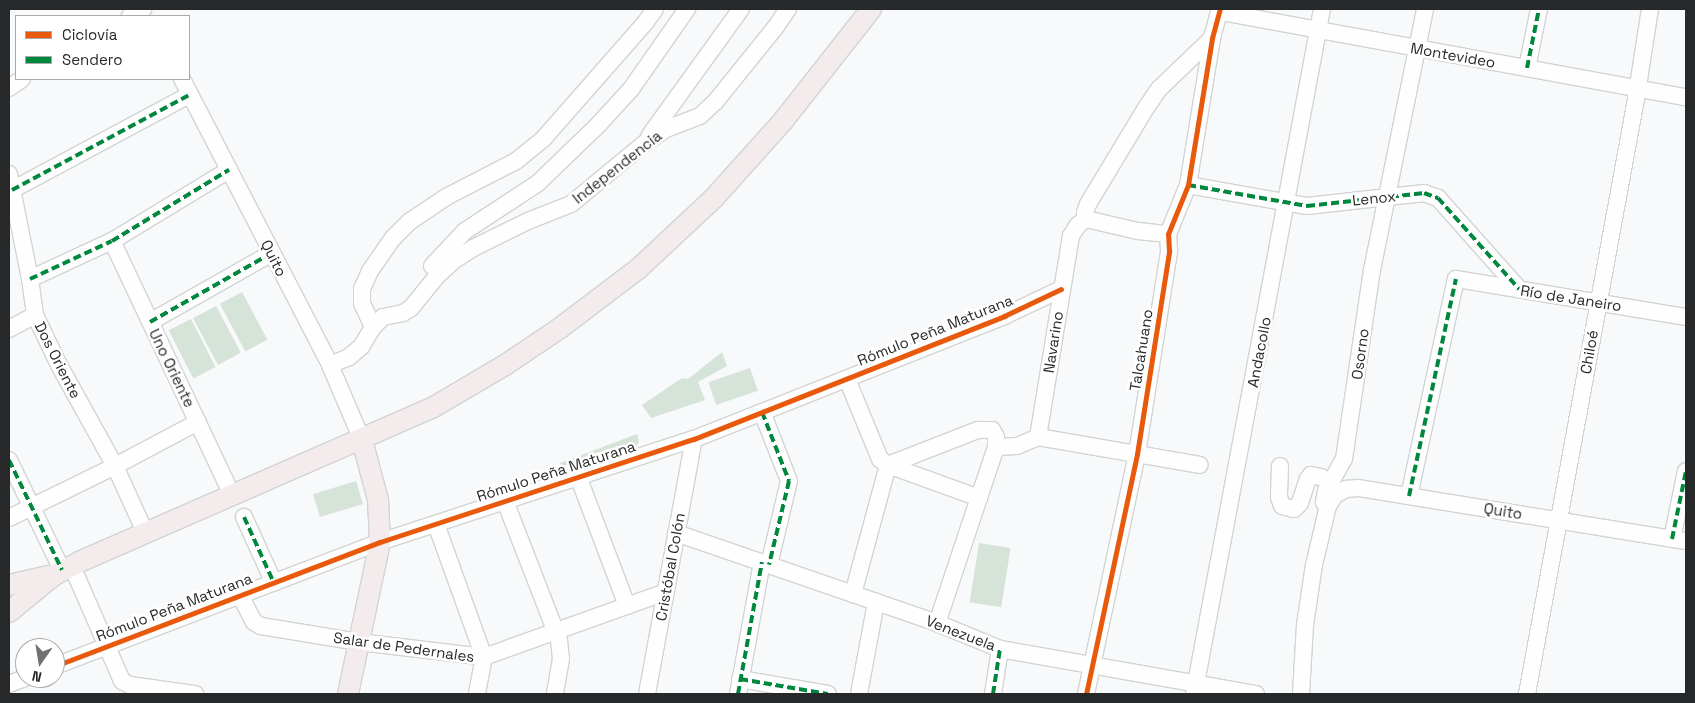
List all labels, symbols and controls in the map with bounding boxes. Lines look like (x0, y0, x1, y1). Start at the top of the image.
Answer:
legend (15, 15, 190, 80)
text: Ciclovía (62, 25, 117, 44)
street label: Montevideo (1409, 39, 1497, 71)
text: Sendero (62, 50, 122, 69)
street label: Independencia (569, 127, 665, 207)
street label: Lenox (1351, 187, 1397, 209)
street label: Quito (257, 237, 291, 279)
street label: Río de Janeiro (1519, 281, 1623, 315)
street label: Rómulo Peña Maturana (855, 291, 1015, 369)
street label: Talcahuano (1126, 308, 1156, 392)
street label: Navarino (1039, 310, 1067, 374)
street label: Andacollo (1243, 315, 1275, 389)
street label: Dos Oriente (31, 319, 85, 401)
street label: Uno Oriente (145, 326, 199, 410)
street label: Osorno (1348, 327, 1372, 381)
street label: Chiloé (1576, 329, 1602, 375)
street label: Rómulo Peña Maturana (474, 437, 638, 505)
street label: Quito (1482, 499, 1524, 523)
street label: Cristóbal Colón (652, 512, 688, 622)
street label: Rómulo Peña Maturana (93, 569, 255, 645)
street label: Venezuela (923, 611, 999, 655)
street label: Salar de Pedernales (332, 628, 476, 666)
north arrow (15, 638, 65, 688)
text: N (30, 667, 43, 686)

